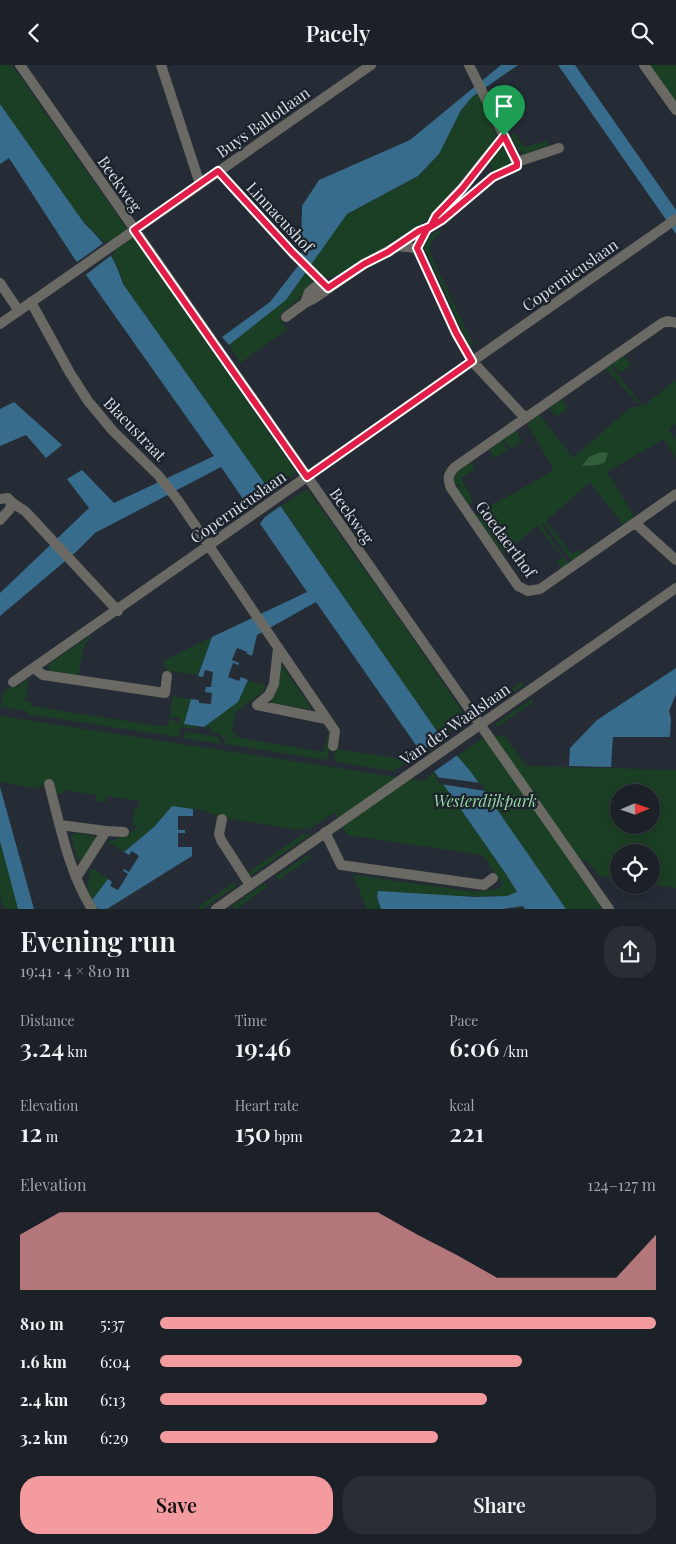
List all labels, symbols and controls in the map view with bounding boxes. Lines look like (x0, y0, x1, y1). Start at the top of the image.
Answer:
text: Pacely (306, 18, 370, 48)
icon: back (20, 19, 48, 47)
icon: search (628, 19, 656, 47)
street label: Buys Ballotlaan (212, 81, 314, 162)
pin (483, 85, 525, 136)
icon: arrive (490, 92, 518, 120)
street label: Beekweg (94, 152, 148, 216)
street label: Linnaeushof (242, 177, 320, 258)
street label: Copernicuslaan (517, 233, 622, 316)
street label: Blaeustraat (100, 392, 171, 465)
street label: Copernicuslaan (185, 465, 290, 548)
street label: Beekweg (326, 484, 380, 548)
street label: Goedaerthof (472, 496, 542, 583)
street label: Van der Waalslaan (395, 678, 514, 770)
north arrow (610, 784, 660, 834)
map controls (610, 784, 660, 894)
park label: Westerdijkpark (433, 790, 537, 811)
button: locate (610, 844, 660, 894)
text: Evening run (20, 922, 176, 959)
button: share (604, 926, 656, 978)
text: 19:41 · 4 × 810 m (20, 960, 130, 981)
text: Distance (20, 1011, 75, 1030)
text: Time (235, 1011, 267, 1030)
text: Pace (449, 1011, 478, 1030)
text: 3.24 (20, 1030, 64, 1063)
text: 19:46 (235, 1030, 291, 1063)
text: 6:06 (449, 1030, 499, 1063)
text: km (64, 1042, 87, 1061)
text: /km (499, 1042, 528, 1061)
text: Elevation (20, 1096, 78, 1115)
text: Heart rate (235, 1096, 299, 1115)
text: kcal (449, 1096, 474, 1115)
text: 12 (20, 1115, 42, 1148)
text: 150 (235, 1115, 271, 1148)
text: 221 (449, 1115, 484, 1148)
text: m (42, 1127, 58, 1146)
text: bpm (271, 1127, 303, 1146)
text: Elevation (20, 1174, 87, 1195)
text: 124–127 m (587, 1174, 656, 1195)
text: 810 m (20, 1313, 64, 1334)
text: 5:37 (100, 1313, 125, 1334)
text: 1.6 km (20, 1351, 67, 1372)
text: 6:04 (100, 1351, 130, 1372)
text: 2.4 km (20, 1389, 68, 1410)
text: 6:13 (100, 1389, 125, 1410)
text: 3.2 km (20, 1427, 68, 1448)
text: 6:29 (100, 1427, 128, 1448)
button: Save (20, 1476, 333, 1534)
button: Share (343, 1476, 656, 1534)

